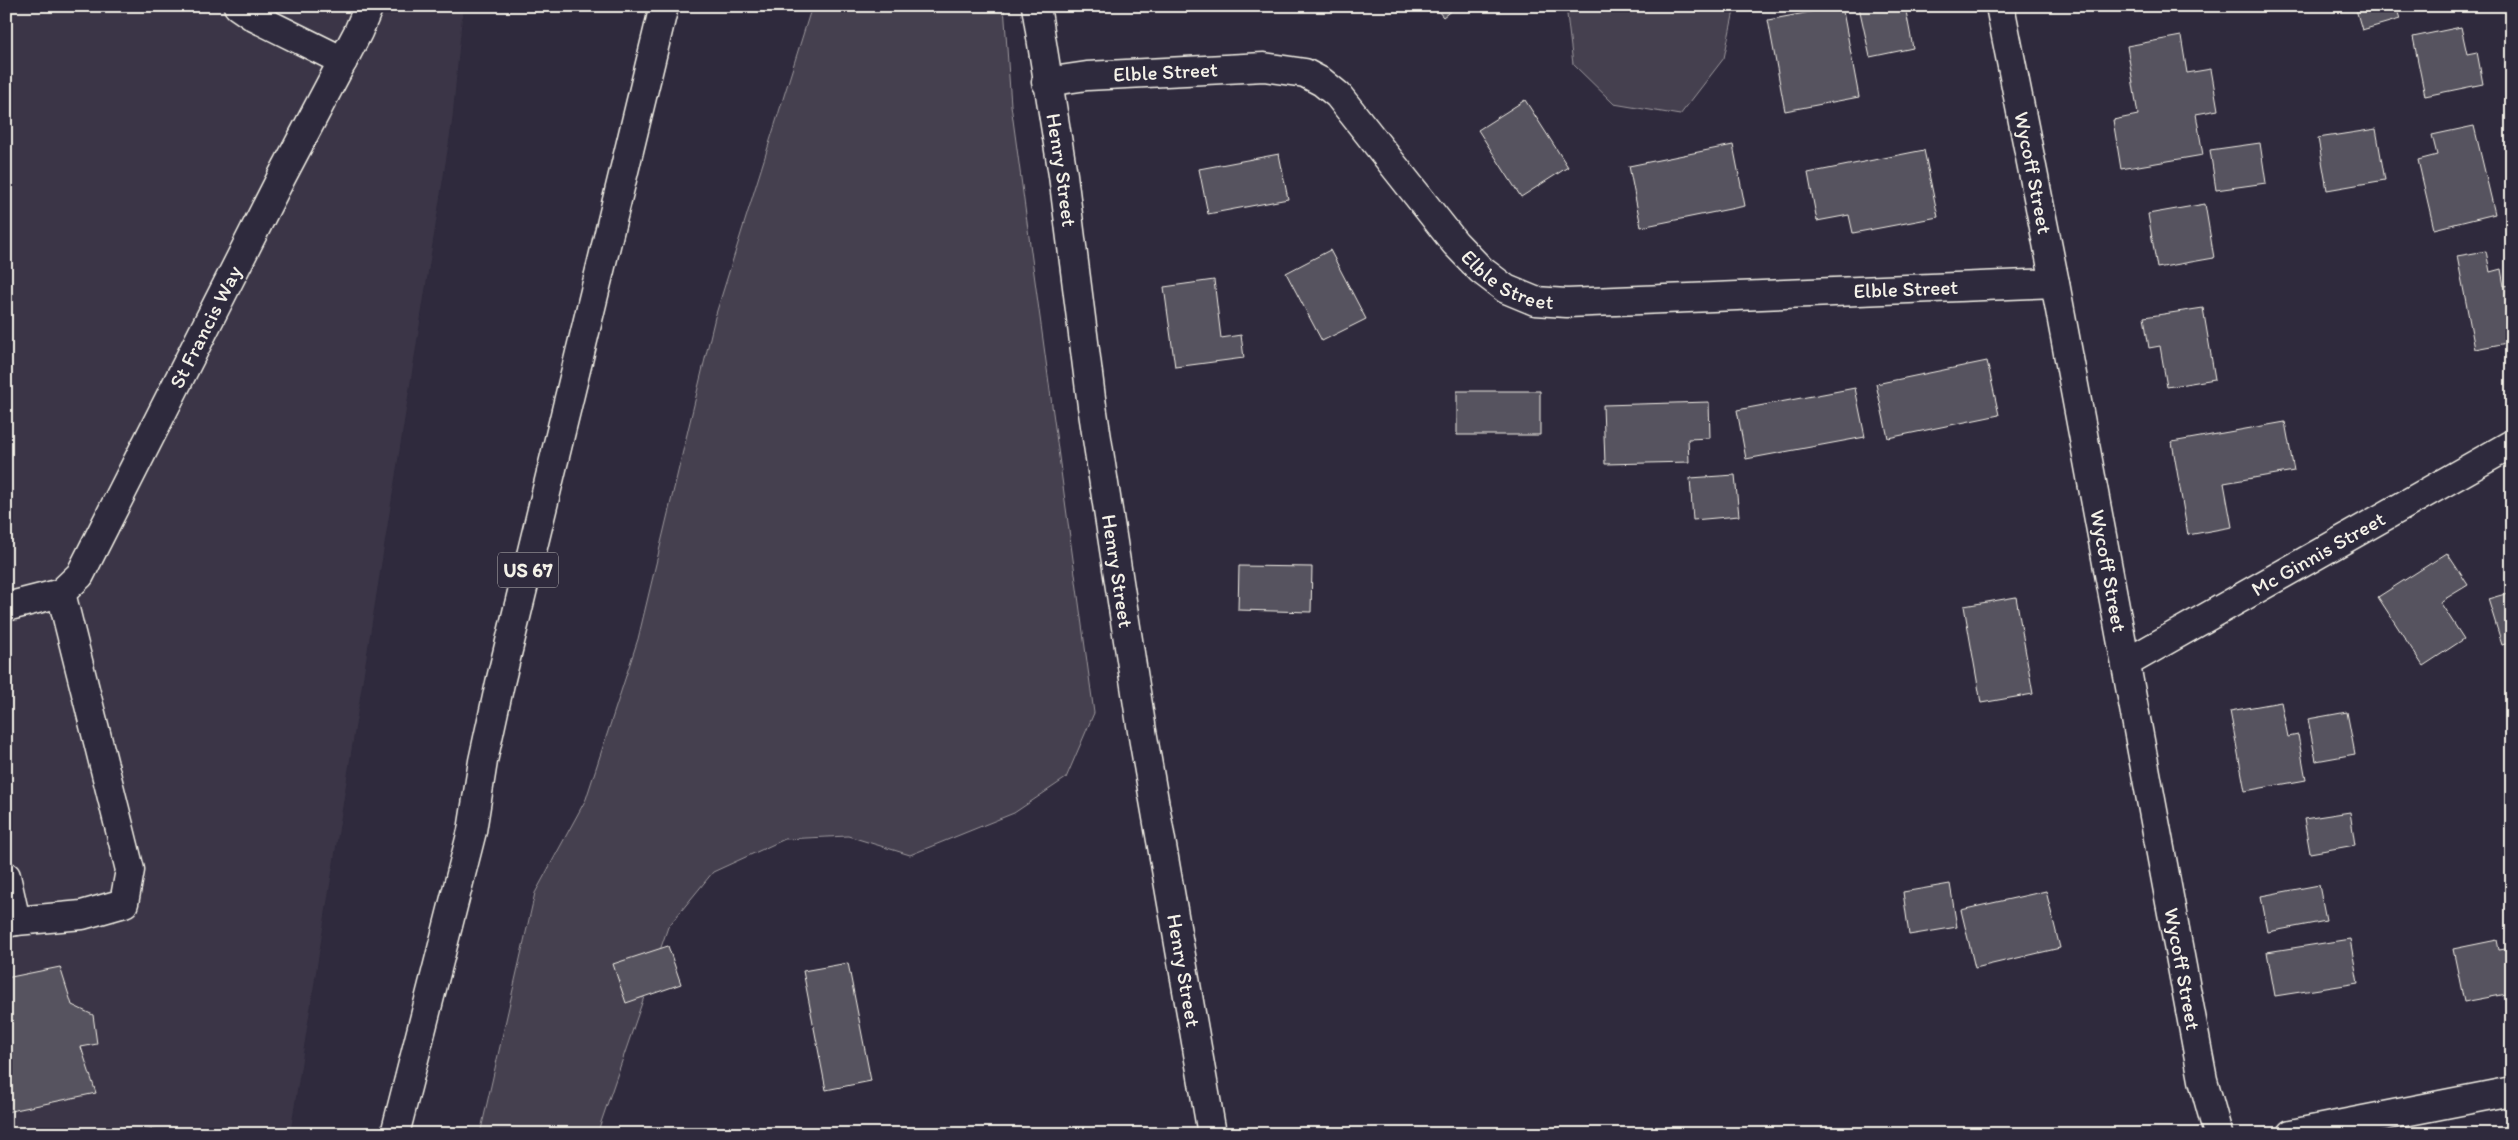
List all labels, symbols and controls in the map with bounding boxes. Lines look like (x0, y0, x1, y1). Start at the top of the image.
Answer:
street label: Elble Street (1112, 56, 1219, 87)
street label: Wycoff Street (2009, 109, 2058, 236)
street label: Henry Street (1041, 111, 1082, 228)
street label: Elble Street (1456, 244, 1554, 314)
street label: St Francis Way (164, 261, 247, 392)
street label: Elble Street (1853, 274, 1959, 303)
street label: Mc Ginnis Street (2247, 506, 2389, 601)
street label: Wycoff Street (2085, 507, 2133, 634)
street label: Henry Street (1097, 512, 1139, 630)
road number: US 67 (498, 552, 558, 588)
street label: Wycoff Street (2159, 906, 2206, 1032)
street label: Henry Street (1162, 912, 1206, 1029)

